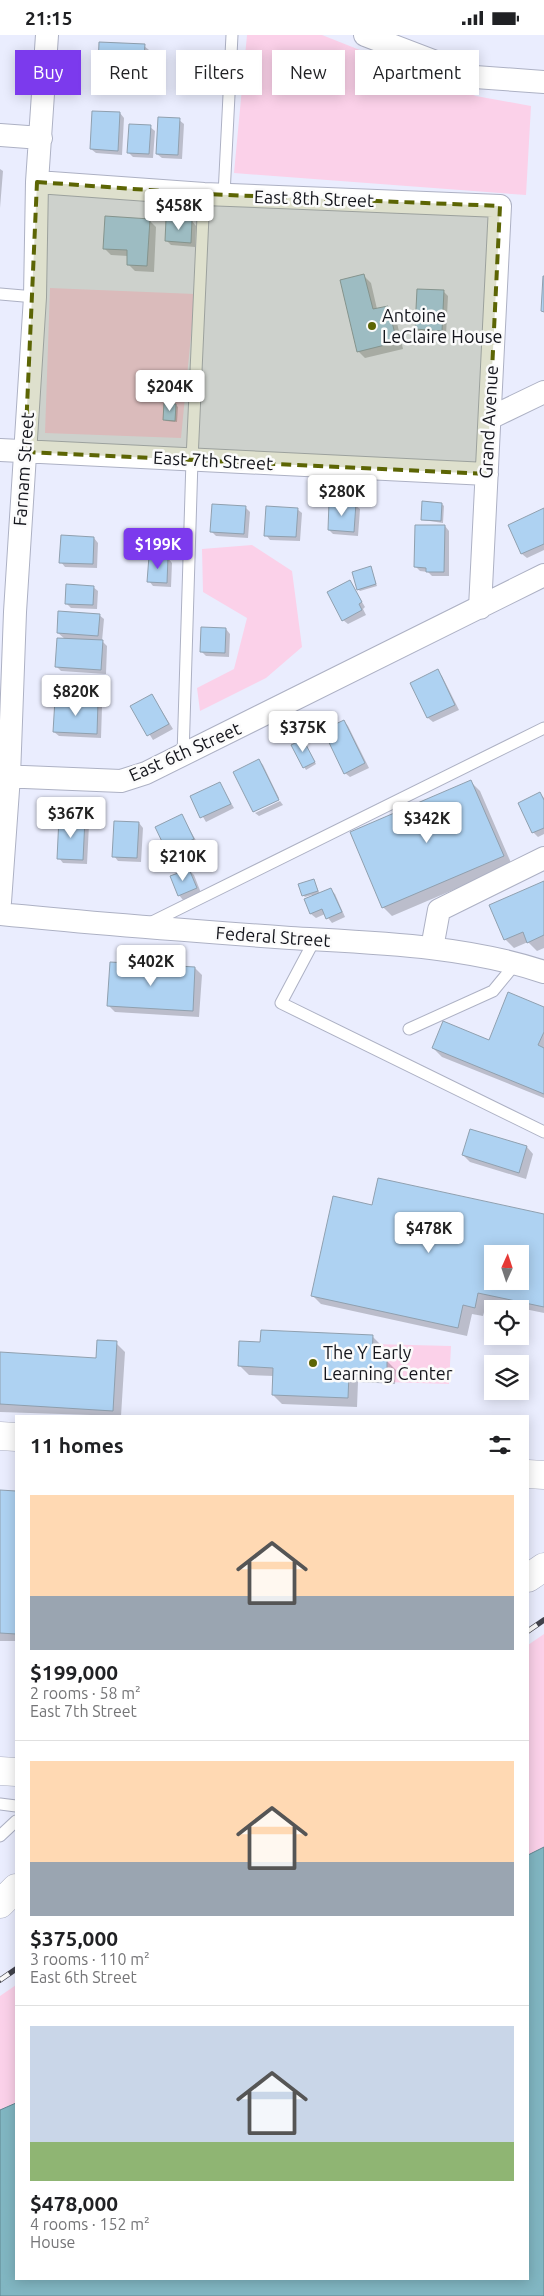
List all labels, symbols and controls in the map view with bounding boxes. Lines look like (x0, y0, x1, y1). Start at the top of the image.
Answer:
text: 21:15 (25, 7, 73, 29)
chip: Buy (15, 50, 81, 95)
chip: Rent (91, 50, 166, 95)
chip: Filters (176, 50, 262, 95)
chip: New (272, 50, 345, 95)
chip: Apartment (355, 50, 479, 95)
street label: East 8th Street (254, 186, 374, 210)
pin: $458K (144, 189, 214, 231)
text: $458K (156, 196, 202, 214)
place label: Antoine LeClaire House (382, 305, 502, 346)
marker: Antoine LeClaire House (366, 320, 378, 332)
street label: Grand Avenue (475, 365, 501, 479)
pin: $204K (135, 369, 205, 412)
text: $204K (147, 377, 193, 395)
street label: Farnam Street (9, 411, 37, 527)
street label: East 7th Street (152, 447, 274, 473)
pin: $280K (307, 475, 377, 517)
text: $280K (319, 482, 365, 500)
pin: $199K (123, 527, 193, 570)
text: $199K (135, 535, 181, 553)
pin: $820K (41, 675, 111, 717)
text: $820K (53, 682, 99, 700)
pin: $375K (268, 711, 338, 753)
street label: East 6th Street (126, 717, 244, 785)
text: $375K (280, 718, 326, 736)
pin: $367K (36, 797, 106, 839)
pin: $342K (392, 801, 462, 844)
text: $367K (48, 804, 94, 822)
text: $342K (404, 809, 450, 827)
pin: $210K (148, 839, 218, 882)
text: $210K (160, 847, 206, 865)
street label: Federal Street (215, 922, 331, 950)
pin: $402K (116, 945, 186, 987)
text: $402K (128, 952, 174, 970)
pin: $478K (394, 1211, 464, 1254)
text: $478K (406, 1219, 452, 1237)
north arrow (484, 1245, 529, 1290)
map controls (484, 1245, 529, 1400)
button: locate (484, 1300, 529, 1345)
place label: The Y Early Learning Center (323, 1342, 453, 1383)
button: layers (484, 1355, 529, 1400)
marker: The Y Early Learning Center (307, 1357, 319, 1369)
icon: filters (486, 1431, 514, 1459)
text: 11 homes (30, 1433, 124, 1457)
icon: home (227, 1528, 317, 1618)
text: $199,000 (30, 1660, 118, 1684)
text: 2 rooms · 58 m² (30, 1684, 141, 1702)
text: East 7th Street (30, 1702, 137, 1720)
icon: home (227, 1793, 317, 1883)
text: $375,000 (30, 1926, 118, 1950)
text: 3 rooms · 110 m² (30, 1950, 150, 1968)
text: East 6th Street (30, 1968, 137, 1986)
icon: home (227, 2058, 317, 2148)
text: $478,000 (30, 2191, 118, 2215)
text: 4 rooms · 152 m² (30, 2215, 150, 2233)
text: House (30, 2233, 75, 2251)

